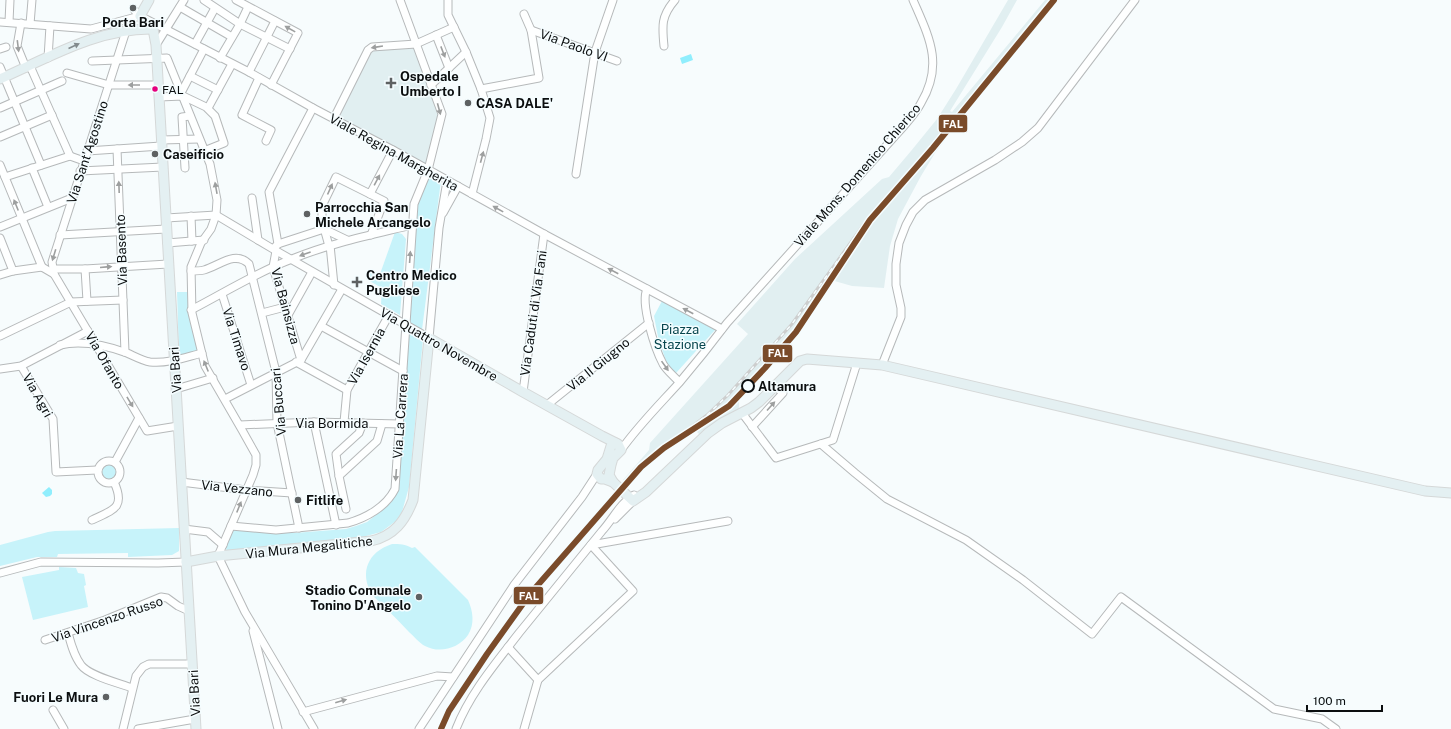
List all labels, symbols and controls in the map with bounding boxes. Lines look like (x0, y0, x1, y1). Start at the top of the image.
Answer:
marker: Porta Bari (128, 3, 138, 13)
place label: Porta Bari (102, 15, 164, 30)
one-way arrow (284, 26, 296, 32)
street label: Via Paolo VI (538, 26, 610, 65)
one-way arrow (15, 39, 22, 52)
one-way arrow (68, 43, 80, 49)
one-way arrow (371, 44, 384, 50)
one-way arrow (440, 46, 446, 58)
place label: Ospedale Umberto I (400, 69, 461, 99)
marker: Ospedale Umberto I (385, 77, 397, 89)
one-way arrow (127, 82, 140, 88)
place label: FAL (162, 83, 184, 97)
marker: FAL (150, 84, 160, 94)
place label: CASA DALE' (476, 96, 553, 111)
marker: CASA DALE' (463, 98, 473, 108)
street label: Via Sant'Agostino (64, 99, 111, 205)
street label: Viale Mons. Domenico Chierico (791, 101, 924, 250)
one-way arrow (436, 103, 442, 115)
street label: Viale Regina Margherita (327, 111, 461, 194)
line badge: FAL (938, 114, 968, 133)
text: FAL (943, 118, 963, 130)
place label: Caseificio (163, 147, 224, 162)
marker: Caseificio (150, 149, 160, 159)
one-way arrow (479, 150, 485, 162)
one-way arrow (374, 175, 380, 186)
one-way arrow (115, 181, 122, 193)
one-way arrow (212, 182, 218, 194)
one-way arrow (327, 184, 333, 195)
one-way arrow (13, 199, 19, 211)
place label: Parrocchia San Michele Arcangelo (315, 200, 431, 230)
one-way arrow (493, 206, 504, 212)
marker: Parrocchia San Michele Arcangelo (302, 209, 312, 219)
street label: Via Basento (113, 214, 130, 286)
one-way arrow (51, 249, 57, 261)
street label: Via Caduti di Via Fani (517, 249, 550, 377)
one-way arrow (299, 251, 311, 257)
one-way arrow (407, 251, 413, 264)
one-way arrow (100, 264, 112, 271)
street label: Via Bainsizza (268, 266, 303, 346)
one-way arrow (607, 267, 619, 274)
place label: Centro Medico Pugliese (366, 268, 457, 298)
marker: Centro Medico Pugliese (351, 276, 363, 288)
street label: Via Quattro Novembre (377, 305, 500, 384)
street label: Via Timavo (219, 306, 254, 373)
one-way arrow (682, 307, 693, 314)
park label: Piazza Stazione (654, 322, 706, 352)
street label: Via Isernia (345, 325, 388, 387)
street label: Via Ofanto (82, 329, 127, 392)
street label: Via II Giugno (564, 335, 633, 394)
line badge: FAL (762, 344, 793, 363)
street label: Via Bari (166, 346, 185, 394)
text: FAL (768, 347, 788, 359)
one-way arrow (203, 359, 209, 371)
one-way arrow (661, 360, 669, 371)
street label: Via Buccari (268, 367, 289, 437)
street label: Via Agri (19, 371, 56, 420)
street label: Via La Carrera (390, 373, 411, 459)
marker: Altamura (741, 379, 755, 393)
place label: Altamura (758, 379, 816, 394)
one-way arrow (127, 396, 134, 408)
one-way arrow (767, 401, 776, 411)
street label: Via Bormida (296, 416, 368, 431)
one-way arrow (393, 469, 400, 481)
street label: Via Vezzano (200, 477, 274, 500)
place label: Fitlife (306, 493, 343, 508)
marker: Fitlife (293, 495, 303, 505)
one-way arrow (236, 501, 242, 513)
street label: Via Mura Megalitiche (245, 533, 373, 562)
place label: Stadio Comunale Tonino D'Angelo (305, 583, 411, 613)
line badge: FAL (513, 586, 544, 605)
text: FAL (519, 590, 539, 602)
marker: Stadio Comunale Tonino D'Angelo (414, 592, 424, 602)
street label: Via Vincenzo Russo (50, 593, 165, 646)
street label: Via Bari (186, 669, 203, 717)
scale bar (1307, 687, 1382, 713)
place label: Fuori Le Mura (13, 690, 98, 705)
marker: Fuori Le Mura (101, 692, 111, 702)
text: 100 m (1313, 694, 1346, 708)
one-way arrow (335, 698, 347, 704)

